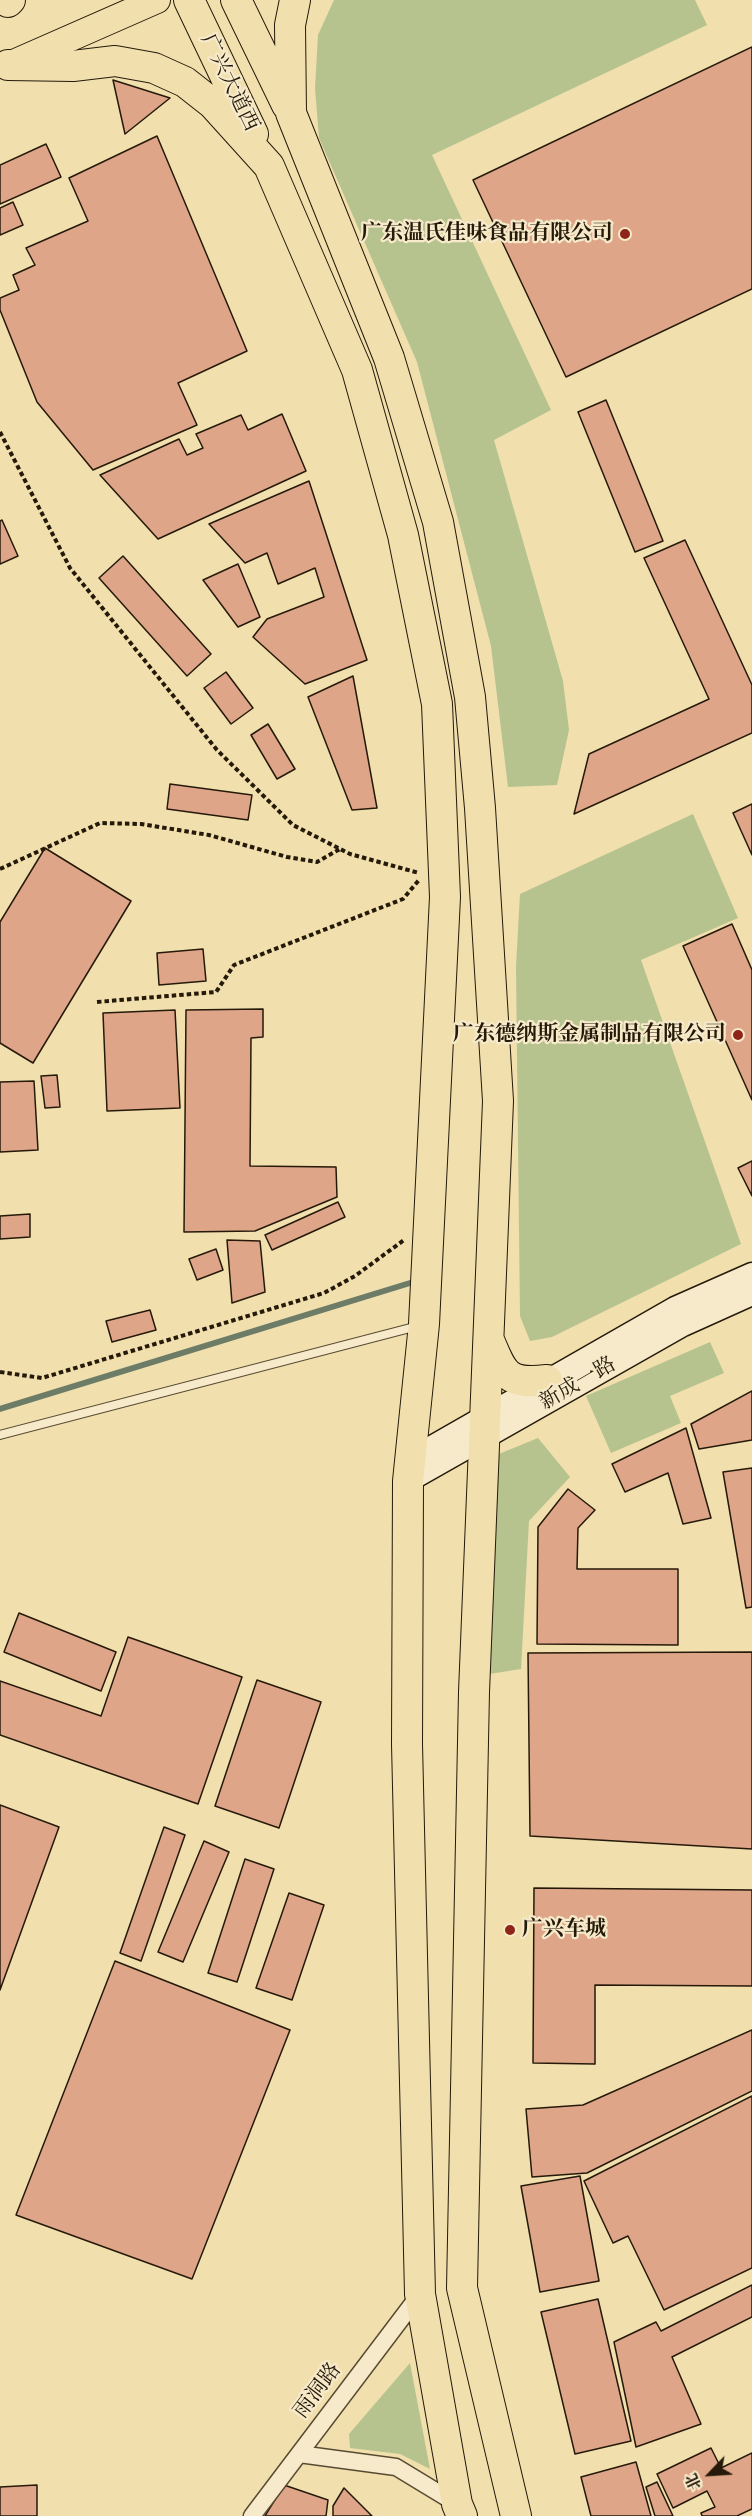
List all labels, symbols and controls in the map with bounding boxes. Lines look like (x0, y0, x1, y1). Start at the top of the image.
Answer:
street label: 广兴大道西 (195, 30, 263, 136)
place label: 广东温氏佳味食品有限公司 (361, 221, 613, 247)
marker: 广东温氏佳味食品有限公司 (618, 227, 632, 241)
place label: 广东德纳斯金属制品有限公司 (453, 1022, 726, 1048)
marker: 广东德纳斯金属制品有限公司 (731, 1028, 745, 1042)
street label: 新成一路 (535, 1352, 621, 1416)
place label: 广兴车城 (522, 1917, 606, 1943)
marker: 广兴车城 (503, 1923, 517, 1937)
street label: 雨洞路 (289, 2358, 347, 2424)
north arrow (680, 2444, 740, 2504)
text: 北 (680, 2470, 707, 2494)

